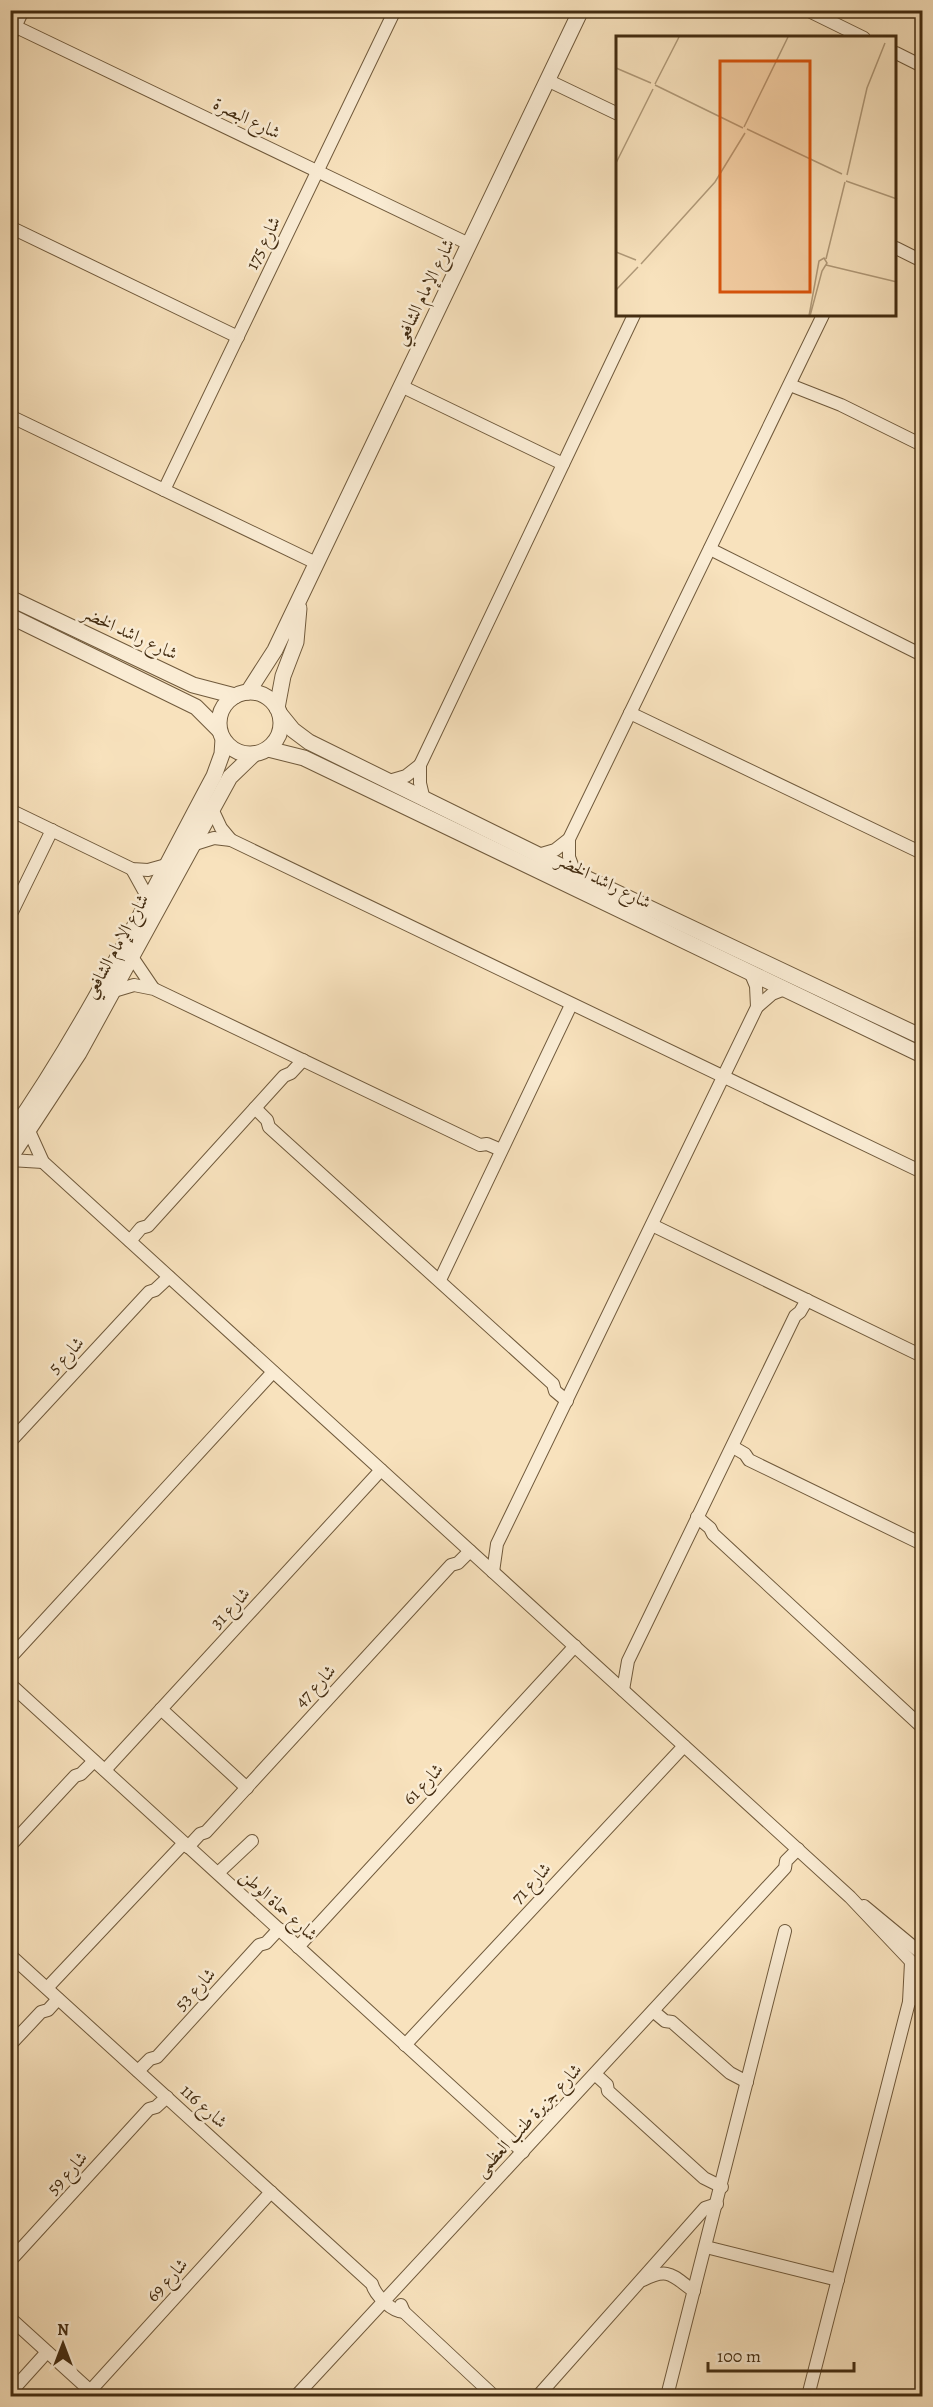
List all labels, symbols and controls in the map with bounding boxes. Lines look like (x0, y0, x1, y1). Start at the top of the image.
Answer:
inset map (616, 36, 897, 316)
street label: شارع البصرة (208, 91, 285, 147)
street label: شارع 175 (240, 212, 289, 275)
street label: شارع الإمام الشافعي (388, 235, 465, 351)
street label: شارع راشد الخضر (75, 600, 182, 668)
street label: شارع راشد الخضر (550, 847, 655, 917)
street label: شارع الإمام الشافعي (77, 890, 159, 1005)
street label: شارع 5 (43, 1331, 91, 1381)
street label: شارع 31 (205, 1582, 257, 1636)
street label: شارع 47 (289, 1659, 343, 1715)
street label: شارع 61 (397, 1758, 451, 1812)
street label: شارع 71 (506, 1857, 559, 1911)
street label: شارع حماة الوطن (233, 1864, 323, 1949)
street label: شارع 53 (169, 1963, 223, 2018)
street label: شارع جزيرة طنب العظمى (469, 2058, 589, 2184)
street label: شارع 116 (173, 2079, 233, 2136)
street label: شارع 59 (41, 2146, 95, 2202)
street label: شارع 69 (141, 2253, 195, 2309)
north arrow (33, 2314, 93, 2374)
text: N (57, 2319, 69, 2341)
scale bar (708, 2335, 854, 2373)
text: 100 m (717, 2344, 761, 2368)

